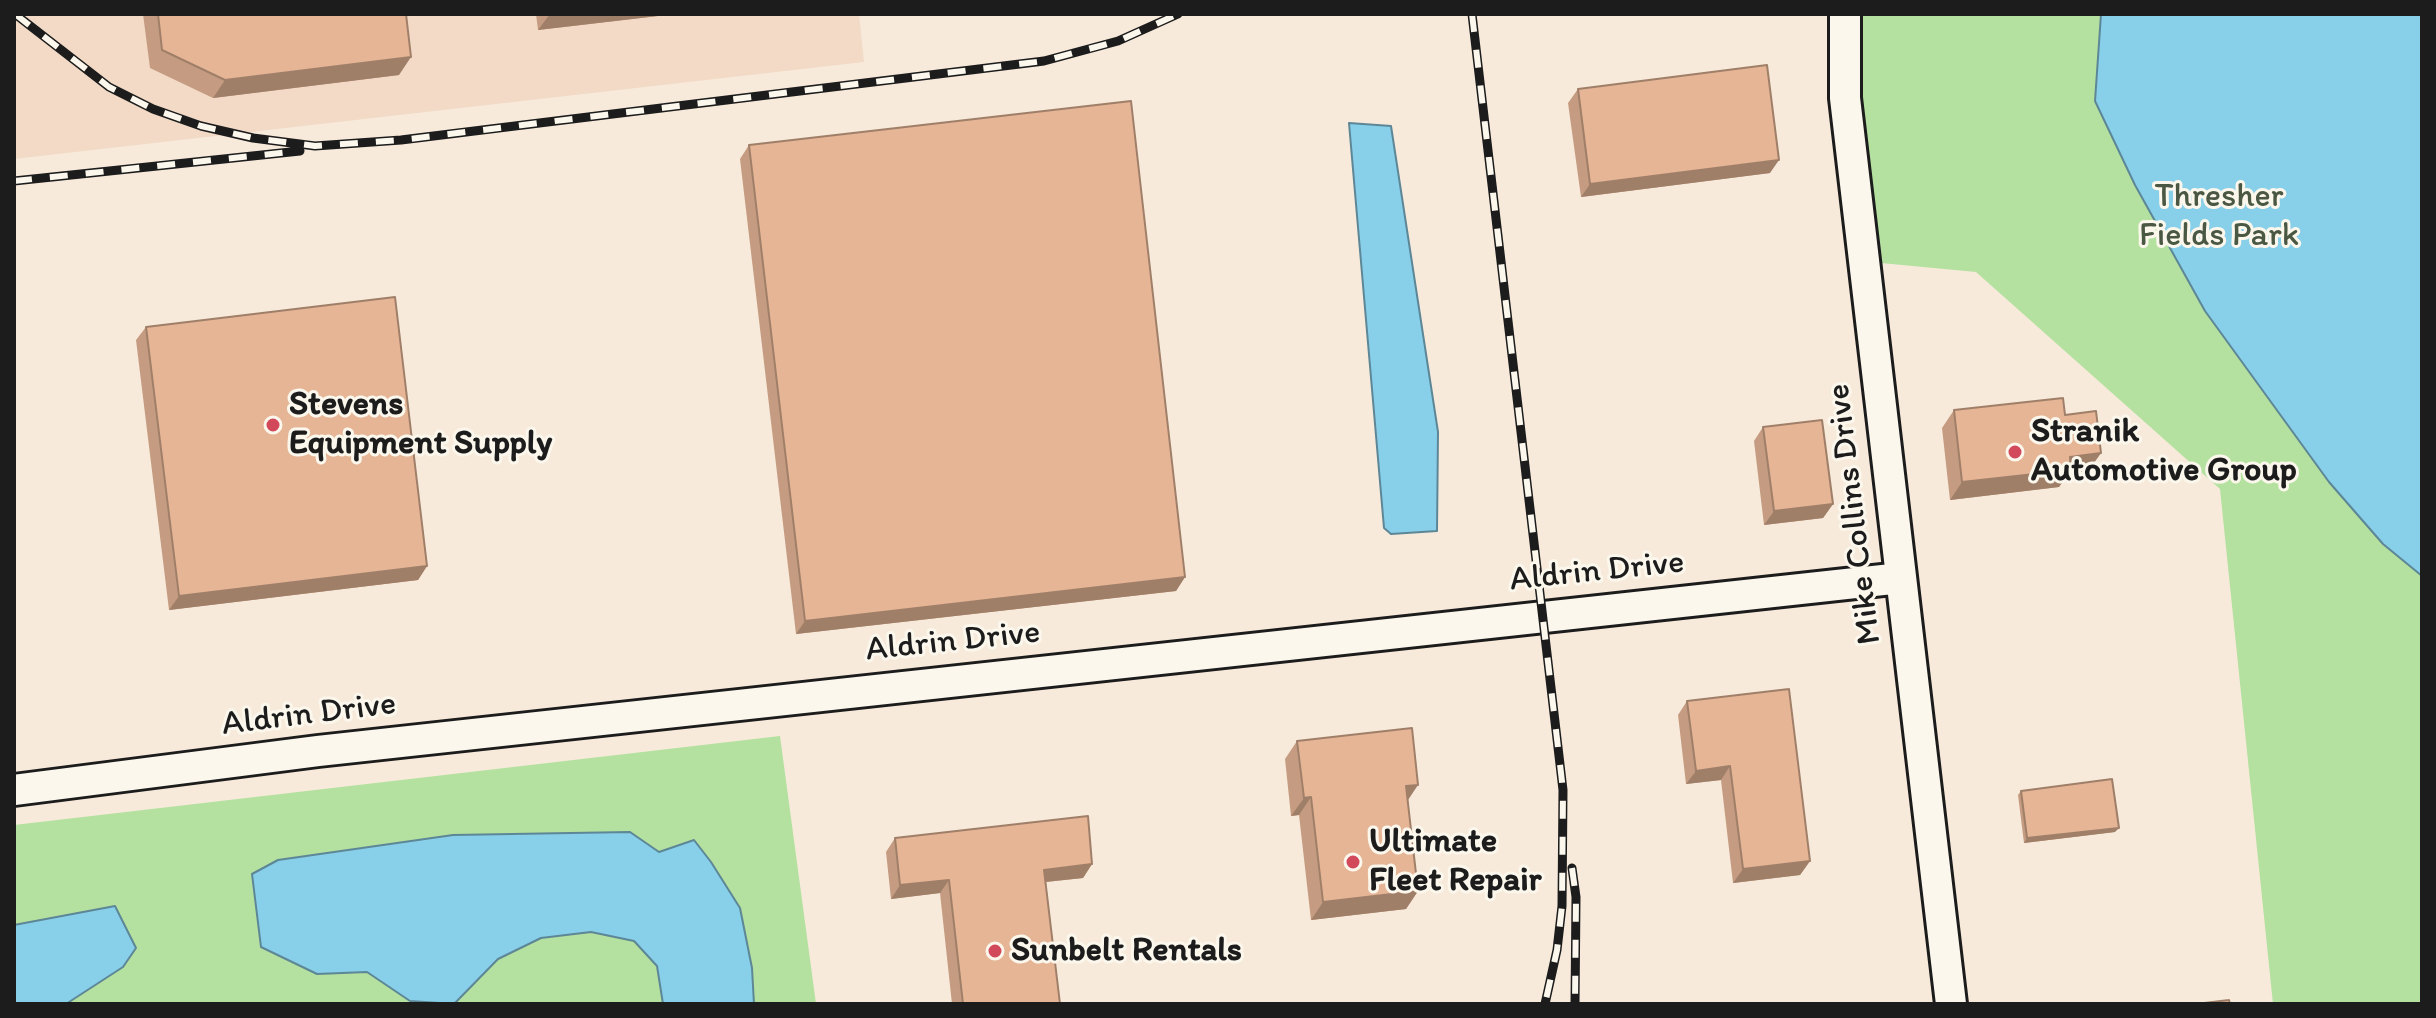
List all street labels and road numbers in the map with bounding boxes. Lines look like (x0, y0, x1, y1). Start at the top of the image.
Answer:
street label: Mike Collins Drive (1819, 381, 1891, 647)
street label: Aldrin Drive (1508, 543, 1686, 601)
street label: Aldrin Drive (864, 613, 1042, 671)
street label: Aldrin Drive (220, 684, 398, 746)

